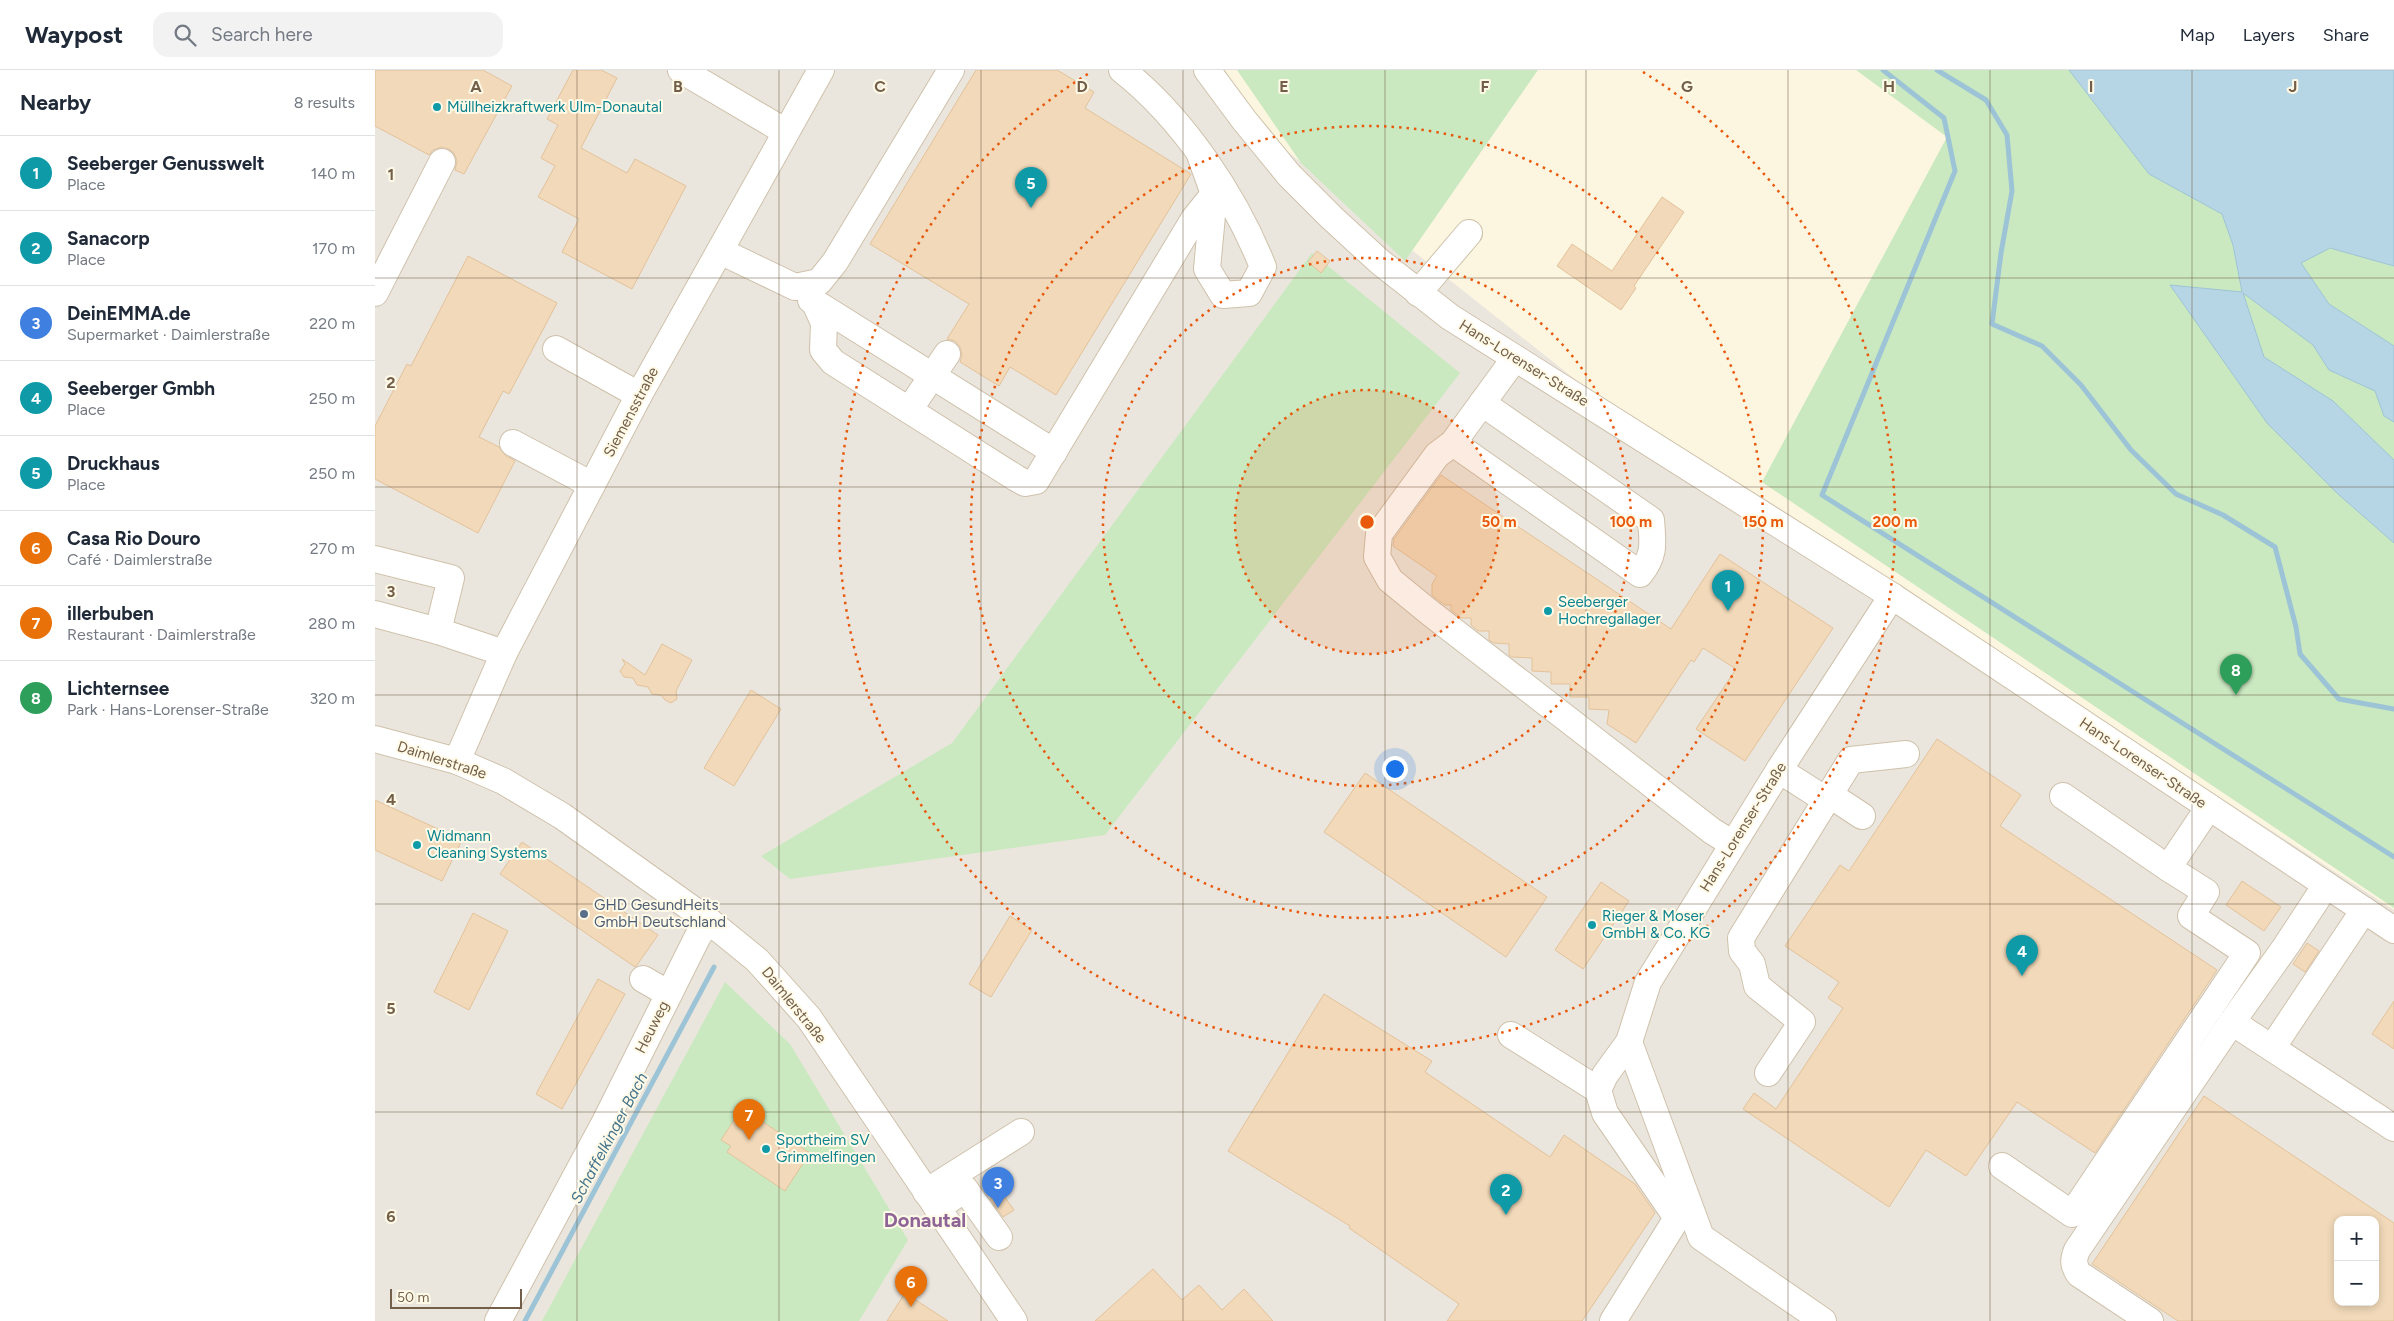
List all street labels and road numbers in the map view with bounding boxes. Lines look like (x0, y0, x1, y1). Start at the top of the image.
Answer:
street label: Hans-Lorenser-Straße (1456, 316, 1592, 410)
street label: Siemensstraße (600, 364, 662, 460)
street label: Hans-Lorenser-Straße (2076, 714, 2210, 812)
street label: Daimlerstraße (395, 737, 489, 783)
street label: Hans-Lorenser-Straße (1696, 759, 1790, 895)
street label: Daimlerstraße (758, 963, 830, 1047)
street label: Heuweg (631, 998, 673, 1056)

